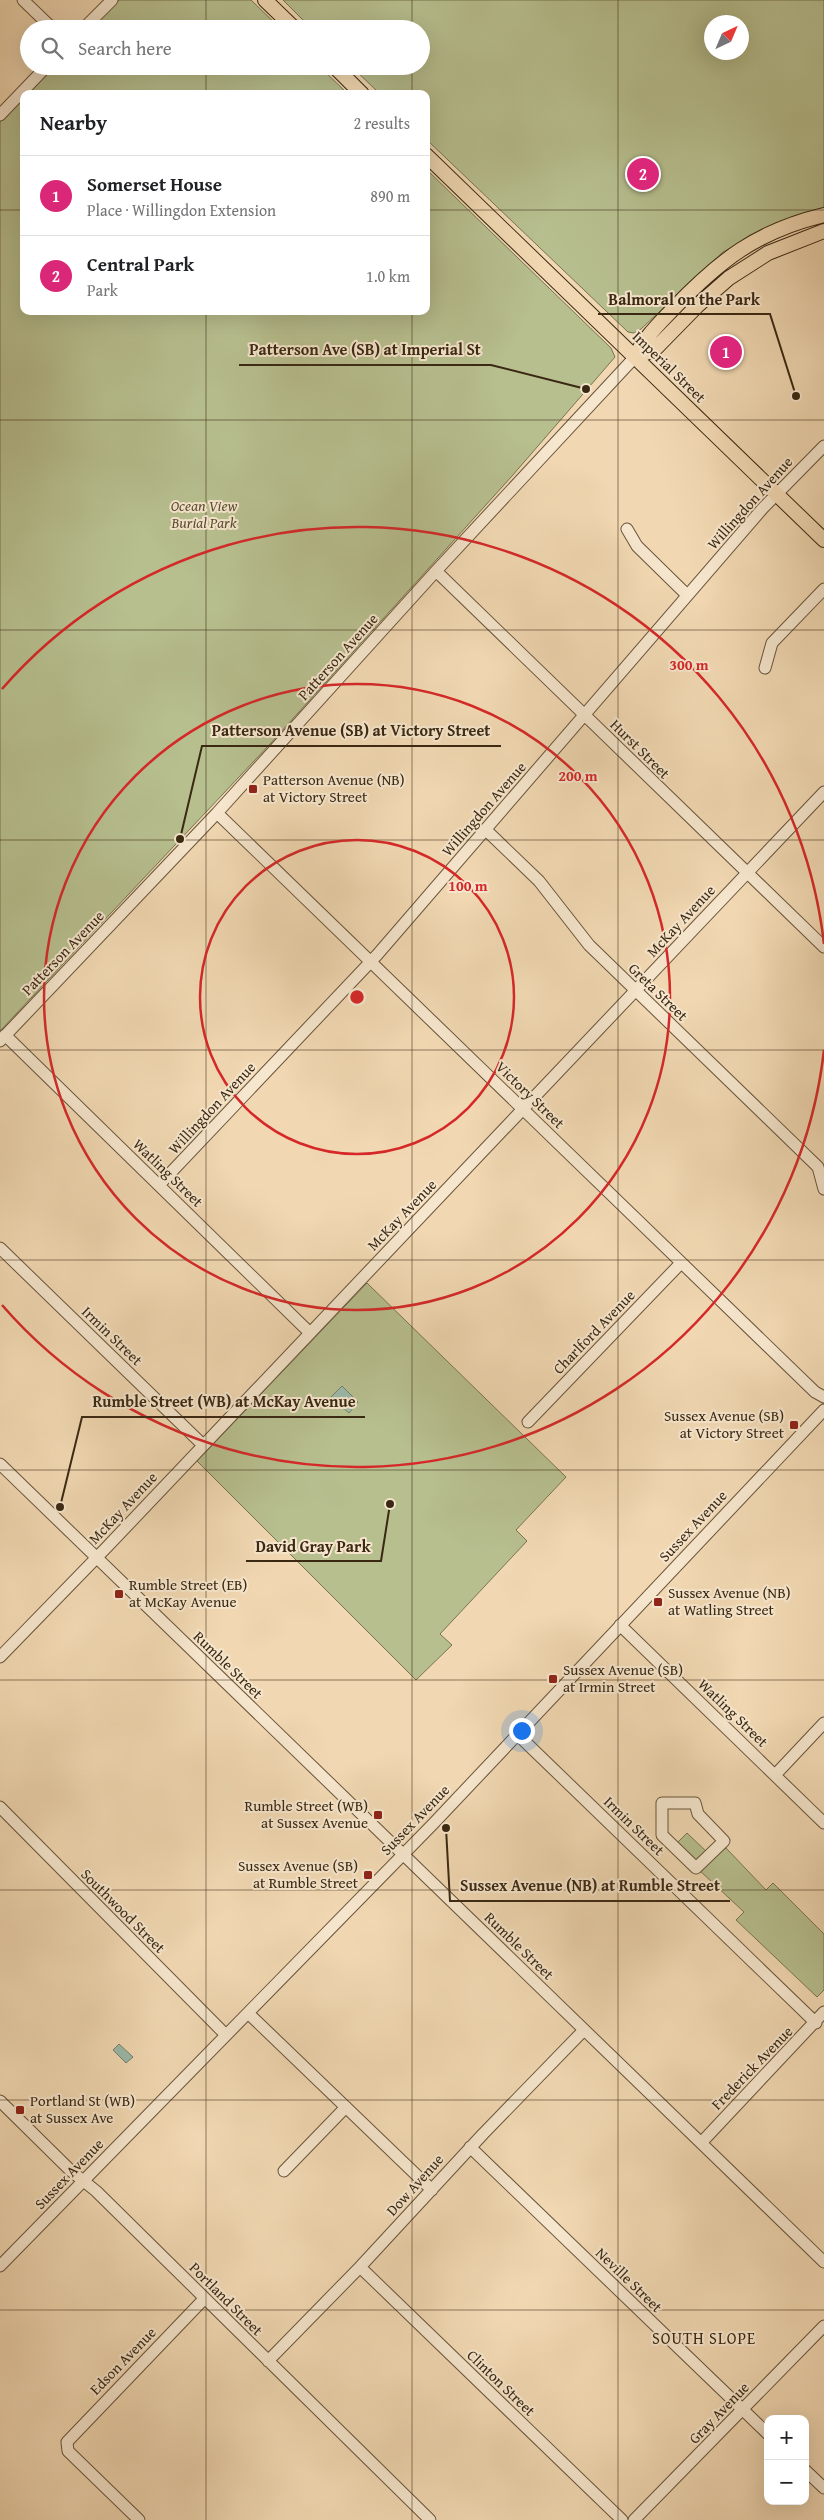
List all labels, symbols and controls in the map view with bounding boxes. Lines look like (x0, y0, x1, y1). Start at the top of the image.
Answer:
north arrow (704, 15, 749, 60)
search box (20, 20, 430, 75)
icon: search (38, 34, 66, 62)
text: Search here (78, 34, 172, 62)
text: Nearby (40, 107, 107, 138)
text: 2 results (353, 111, 410, 135)
pin: 2 (627, 155, 659, 193)
text: Somerset House (87, 170, 222, 198)
text: 1 (52, 184, 60, 208)
text: 890 m (370, 184, 410, 208)
text: Place · Willingdon Extension (87, 198, 276, 222)
text: Central Park (87, 250, 194, 278)
text: 2 (52, 264, 60, 288)
text: 1.0 km (366, 264, 410, 288)
text: Park (87, 278, 118, 302)
callout: Balmoral on the Park (598, 283, 770, 314)
text: Balmoral on the Park (608, 287, 761, 311)
street label: Imperial Street (628, 326, 711, 408)
pin: 1 (710, 333, 742, 371)
callout: Patterson Ave (SB) at Imperial St (239, 334, 491, 365)
text: Patterson Ave (SB) at Imperial St (249, 337, 481, 361)
street label: Willingdon Avenue (702, 451, 797, 554)
park label: Ocean View Burial Park (171, 495, 238, 533)
street label: Patterson Avenue (293, 609, 382, 705)
text: 300 m (669, 654, 709, 675)
street label: Hurst Street (606, 714, 675, 784)
callout: Patterson Avenue (SB) at Victory Street (202, 715, 501, 746)
text: Patterson Avenue (SB) at Victory Street (212, 718, 490, 742)
street label: Willingdon Avenue (437, 757, 531, 860)
text: 200 m (558, 765, 598, 786)
place label: Patterson Avenue (NB) at Victory Street (263, 769, 405, 807)
marker: Patterson Avenue (NB) at Victory Street (247, 783, 259, 795)
text: 100 m (448, 875, 488, 896)
street label: McKay Avenue (642, 880, 720, 961)
street label: Patterson Avenue (17, 906, 109, 1000)
street label: Greta Street (624, 958, 693, 1026)
centre of rings (348, 988, 366, 1006)
street label: Victory Street (491, 1056, 570, 1133)
street label: Willingdon Avenue (163, 1057, 260, 1158)
street label: Watling Street (129, 1134, 209, 1212)
street label: McKay Avenue (362, 1174, 441, 1255)
street label: Charlford Avenue (548, 1285, 639, 1378)
street label: Irmin Street (77, 1301, 148, 1370)
callout: Rumble Street (WB) at McKay Avenue (82, 1386, 365, 1417)
text: Rumble Street (WB) at McKay Avenue (92, 1389, 356, 1413)
place label: Sussex Avenue (SB) at Victory Street (664, 1405, 785, 1443)
marker: Sussex Avenue (SB) at Victory Street (788, 1419, 800, 1431)
street label: McKay Avenue (84, 1467, 162, 1548)
street label: Sussex Avenue (654, 1485, 731, 1566)
callout: David Gray Park (246, 1530, 381, 1561)
text: David Gray Park (255, 1534, 371, 1558)
place label: Rumble Street (EB) at McKay Avenue (129, 1574, 247, 1612)
place label: Sussex Avenue (NB) at Watling Street (668, 1582, 790, 1620)
marker: Rumble Street (EB) at McKay Avenue (113, 1588, 125, 1600)
marker: Sussex Avenue (NB) at Watling Street (652, 1596, 664, 1608)
street label: Rumble Street (189, 1626, 268, 1704)
place label: Sussex Avenue (SB) at Irmin Street (563, 1659, 683, 1697)
marker: Sussex Avenue (SB) at Irmin Street (547, 1673, 559, 1685)
street label: Watling Street (694, 1674, 774, 1752)
your location (509, 1718, 535, 1744)
street label: Sussex Avenue (375, 1780, 454, 1860)
street label: Irmin Street (599, 1791, 670, 1860)
place label: Rumble Street (WB) at Sussex Avenue (245, 1795, 368, 1833)
marker: Rumble Street (WB) at Sussex Avenue (372, 1809, 384, 1821)
place label: Sussex Avenue (SB) at Rumble Street (238, 1855, 359, 1893)
street label: Southwood Street (76, 1864, 171, 1958)
marker: Sussex Avenue (SB) at Rumble Street (362, 1869, 374, 1881)
callout: Sussex Avenue (NB) at Rumble Street (450, 1870, 730, 1901)
text: Sussex Avenue (NB) at Rumble Street (460, 1873, 720, 1897)
street label: Rumble Street (480, 1907, 559, 1985)
street label: Frederick Avenue (706, 2021, 797, 2114)
place label: Portland St (WB) at Sussex Ave (30, 2090, 135, 2128)
marker: Portland St (WB) at Sussex Ave (14, 2104, 26, 2116)
street label: Sussex Avenue (29, 2134, 108, 2214)
street label: Dow Avenue (381, 2149, 448, 2220)
street label: Neville Street (591, 2242, 668, 2317)
street label: Portland Street (185, 2257, 268, 2341)
street label: Edson Avenue (85, 2322, 160, 2399)
district label: SOUTH SLOPE (652, 2326, 756, 2350)
street label: Clinton Street (463, 2345, 541, 2421)
street label: Gray Avenue (684, 2377, 754, 2448)
map controls (764, 2415, 809, 2505)
button: + (764, 2415, 809, 2460)
button: − (764, 2460, 809, 2505)

